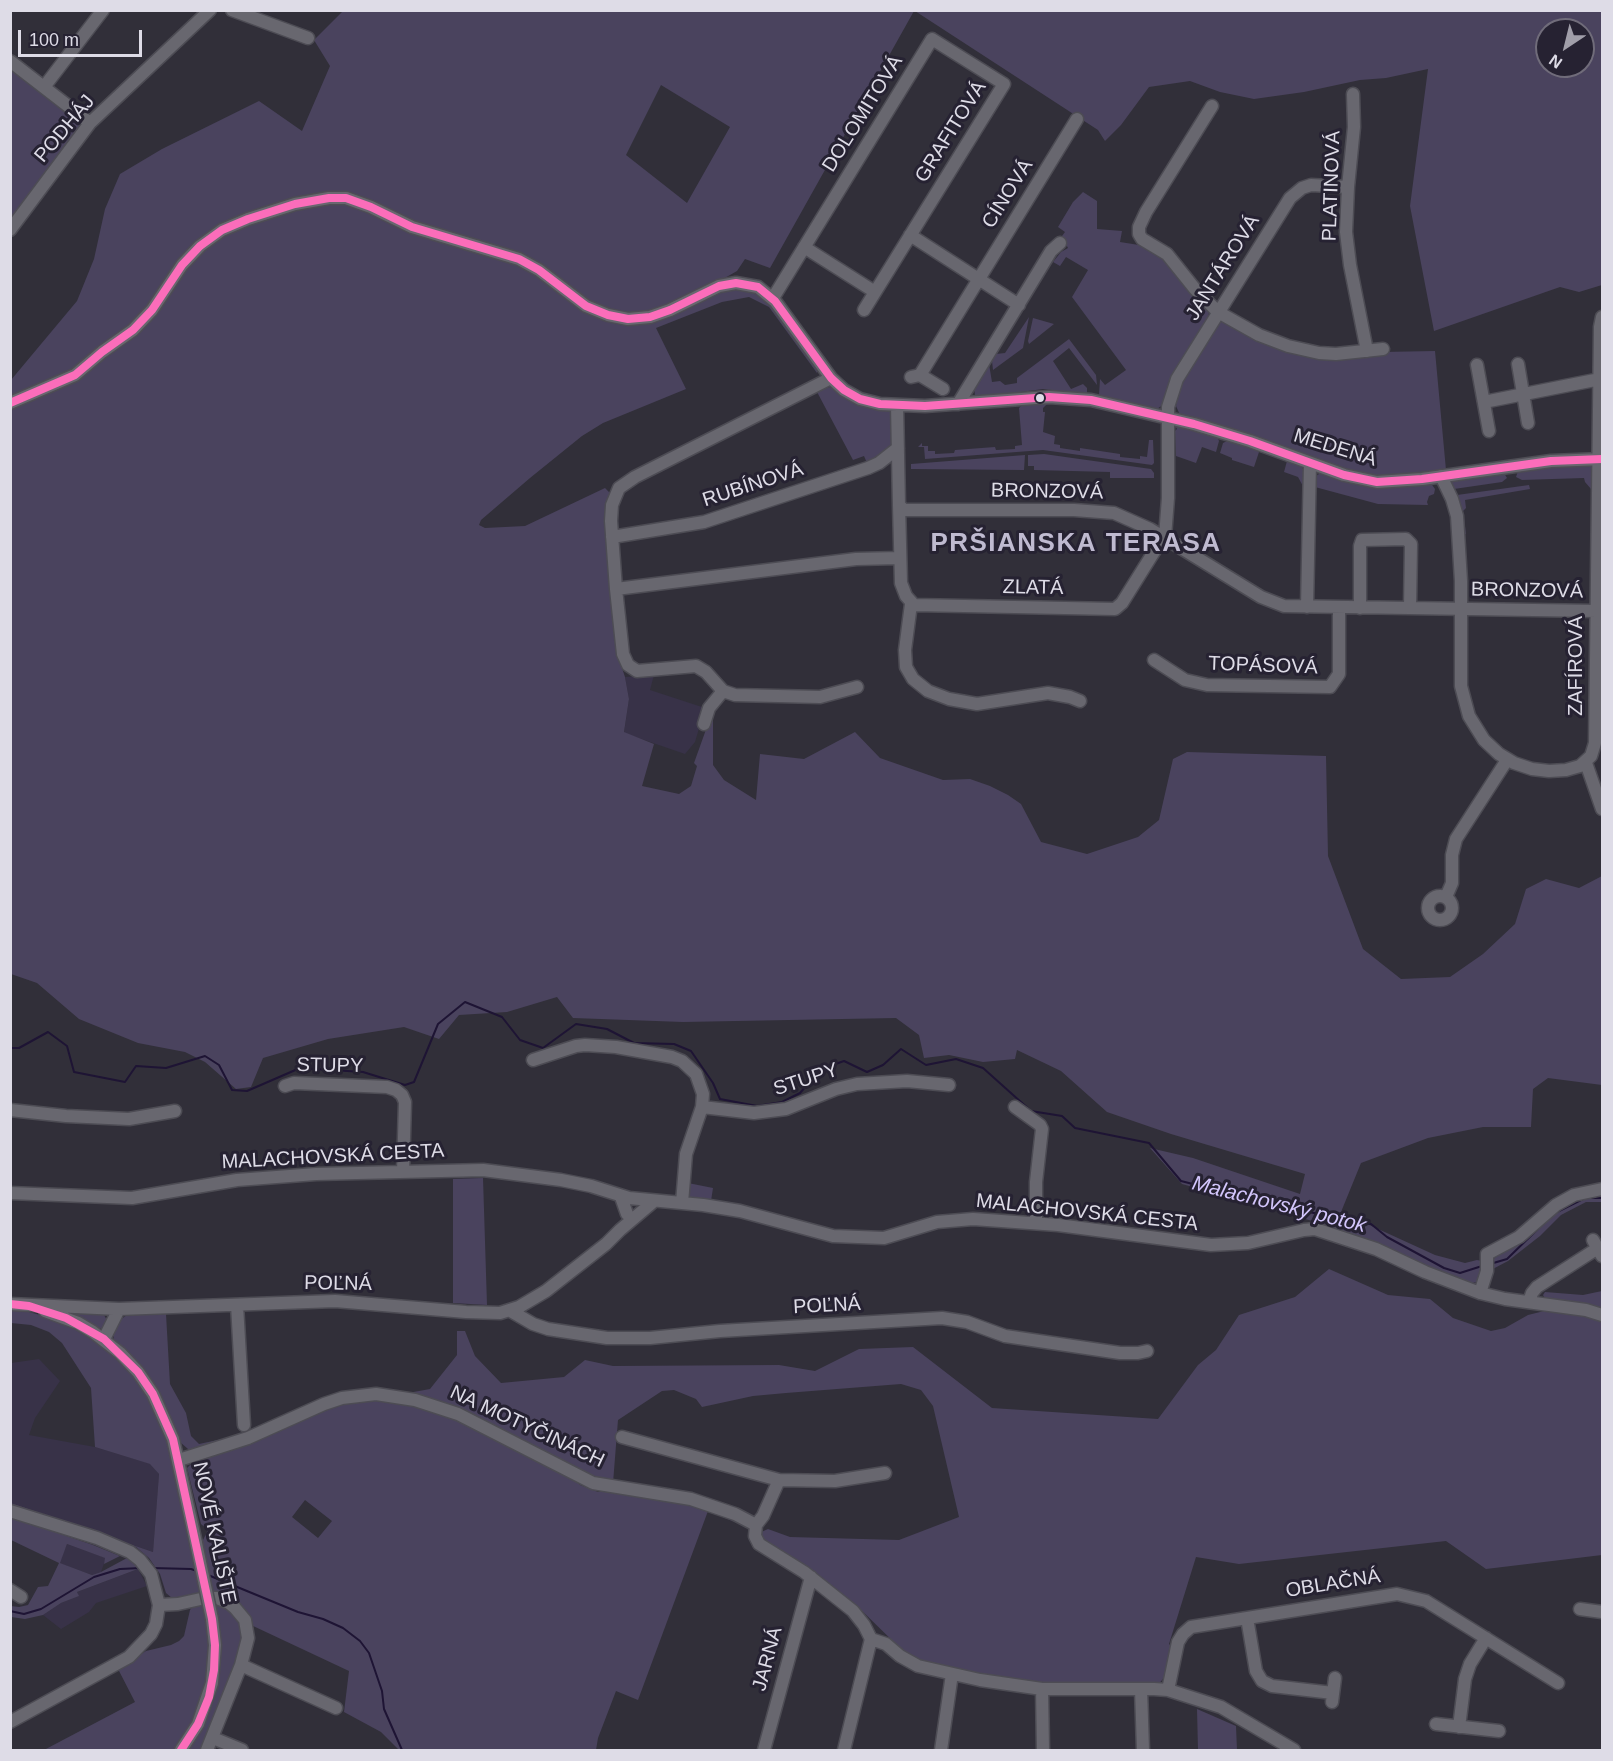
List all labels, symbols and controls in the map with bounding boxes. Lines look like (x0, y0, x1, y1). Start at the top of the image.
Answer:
scale bar (21, 18, 146, 56)
north arrow (1535, 18, 1595, 78)
text: 100 m (29, 30, 79, 50)
street label: DOLOMITOVÁ (818, 51, 908, 177)
text: N (1546, 51, 1565, 72)
street label: GRAFITOVÁ (910, 77, 992, 187)
street label: PODHÁJ (30, 90, 100, 168)
street label: PLATINOVÁ (1318, 130, 1346, 242)
street label: CÍNOVÁ (978, 155, 1038, 233)
street label: JANTÁROVÁ (1181, 211, 1265, 325)
unlabelled marker (1034, 392, 1046, 404)
street label: MEDENÁ (1291, 424, 1379, 472)
street label: RUBÍNOVÁ (700, 457, 806, 513)
street label: BRONZOVÁ (991, 479, 1103, 505)
district label: PRŠIANSKA TERASA (930, 528, 1222, 560)
street label: ZLATÁ (1002, 575, 1064, 601)
street label: BRONZOVÁ (1471, 578, 1583, 604)
street label: ZAFÍROVÁ (1564, 616, 1588, 716)
street label: TOPÁSOVÁ (1208, 652, 1318, 680)
street label: STUPY (296, 1053, 364, 1079)
street label: STUPY (771, 1058, 841, 1102)
street label: MALACHOVSKÁ CESTA (221, 1139, 445, 1175)
water label: Malachovský potok (1189, 1171, 1369, 1239)
street label: MALACHOVSKÁ CESTA (975, 1189, 1199, 1237)
street label: POĽNÁ (304, 1271, 372, 1297)
street label: POĽNÁ (793, 1292, 861, 1320)
street label: NA MOTYČINÁCH (446, 1381, 608, 1473)
street label: NOVÉ KALIŠTE (187, 1460, 241, 1606)
street label: OBLAČNÁ (1284, 1565, 1382, 1603)
street label: JARNÁ (748, 1624, 788, 1694)

